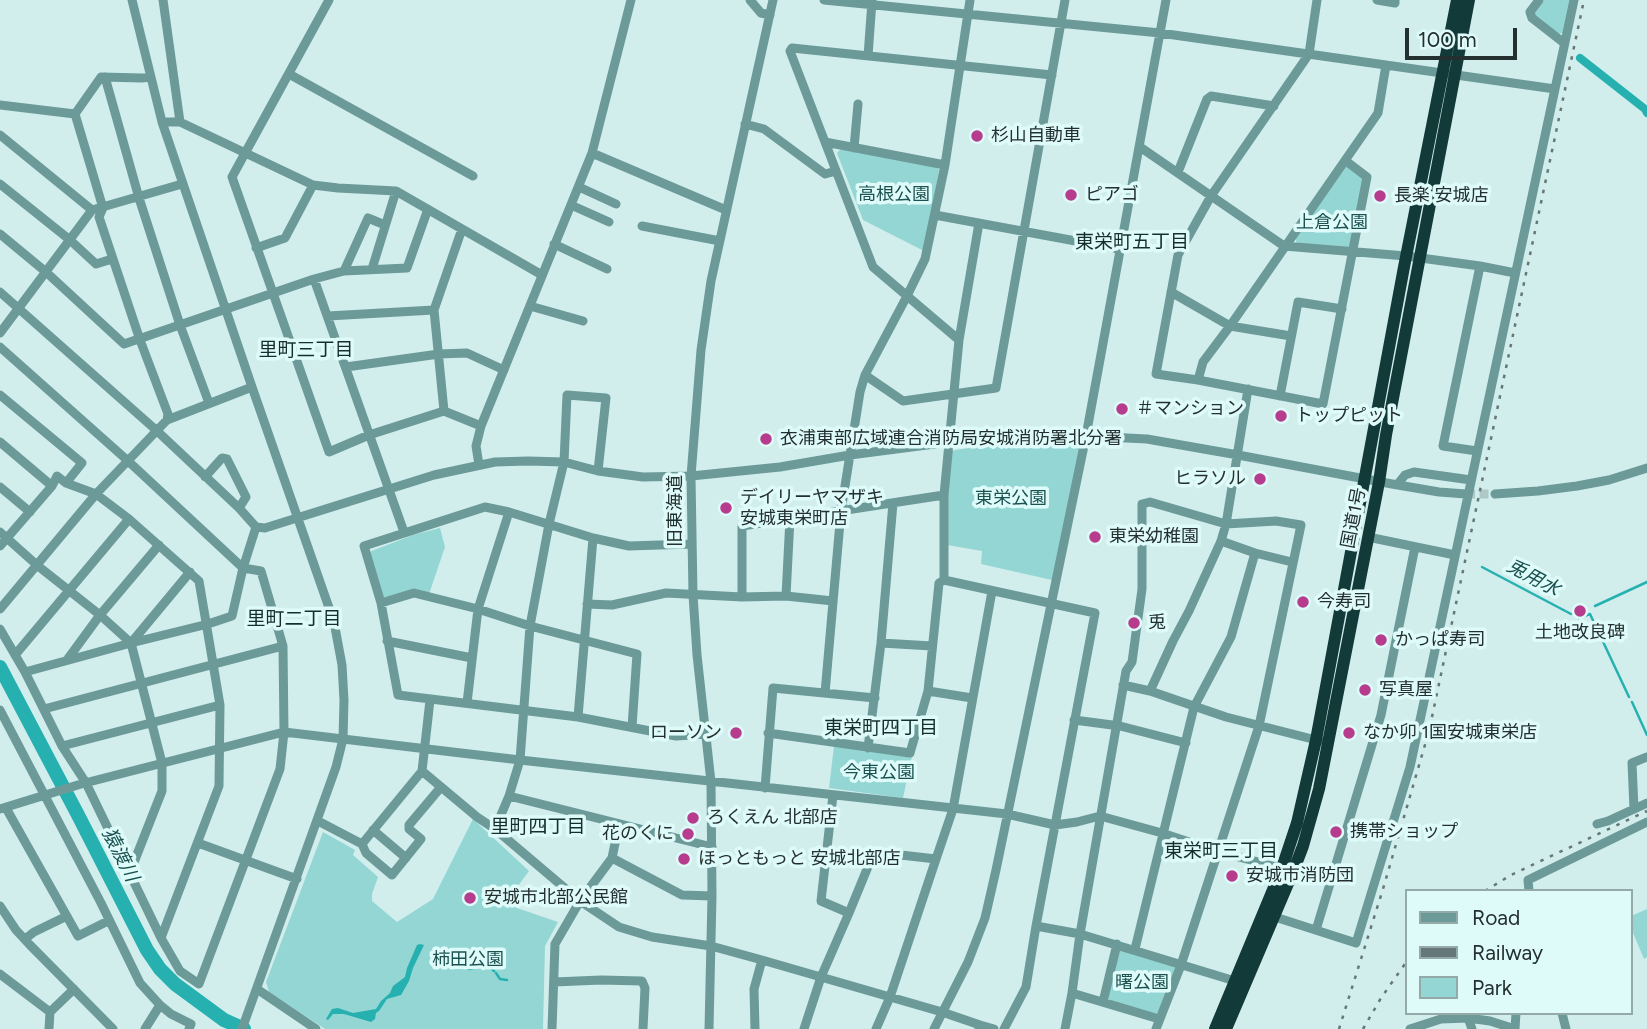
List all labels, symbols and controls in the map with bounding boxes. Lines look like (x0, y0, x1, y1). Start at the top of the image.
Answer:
scale bar (1409, 14, 1521, 58)
text: 100 m (1418, 27, 1477, 52)
place label: 杉山自動車 (991, 125, 1081, 147)
marker: 杉山自動車 (969, 128, 985, 144)
park label: 高根公園 (858, 184, 930, 206)
place label: ピアゴ (1085, 184, 1139, 206)
place label: 長楽 安城店 (1394, 185, 1488, 207)
marker: ピアゴ (1063, 187, 1079, 203)
marker: 長楽 安城店 (1372, 188, 1388, 204)
park label: 上倉公園 (1296, 212, 1368, 234)
district label: 東栄町五丁目 (1075, 231, 1189, 253)
district label: 里町三丁目 (259, 339, 353, 361)
place label: ＃マンション (1136, 398, 1244, 420)
marker: ＃マンション (1114, 401, 1130, 417)
place label: トップピット (1295, 405, 1403, 427)
marker: トップピット (1273, 408, 1289, 424)
place label: 衣浦東部広域連合消防局安城消防署北分署 (780, 428, 1122, 450)
marker: 衣浦東部広域連合消防局安城消防署北分署 (758, 431, 774, 447)
place label: ヒラソル (1174, 468, 1246, 490)
marker: ヒラソル (1252, 471, 1268, 487)
street label: 旧東海道 (665, 475, 687, 547)
street label: 国道1号 (1338, 486, 1370, 550)
place label: デイリーヤマザキ 安城東栄町店 (740, 487, 884, 530)
park label: 東栄公園 (975, 488, 1047, 510)
marker: デイリーヤマザキ 安城東栄町店 (718, 500, 734, 516)
place label: 東栄幼稚園 (1109, 526, 1199, 548)
marker: 東栄幼稚園 (1087, 529, 1103, 545)
water label: 兎用水 (1502, 555, 1564, 601)
place label: 今寿司 (1317, 591, 1371, 613)
marker: 今寿司 (1295, 594, 1311, 610)
marker: 土地改良碑 (1572, 603, 1588, 619)
district label: 里町二丁目 (247, 608, 341, 630)
place label: 兎 (1148, 612, 1166, 634)
marker: 兎 (1126, 615, 1142, 631)
place label: 土地改良碑 (1535, 622, 1625, 644)
place label: かっぱ寿司 (1395, 629, 1485, 651)
marker: かっぱ寿司 (1373, 632, 1389, 648)
place label: 写真屋 (1379, 679, 1433, 701)
marker: 写真屋 (1357, 682, 1373, 698)
district label: 東栄町四丁目 (824, 717, 938, 739)
place label: ローソン (650, 722, 722, 744)
place label: なか卯 1国安城東栄店 (1363, 722, 1537, 744)
marker: ローソン (728, 725, 744, 741)
marker: なか卯 1国安城東栄店 (1341, 725, 1357, 741)
park label: 今東公園 (843, 762, 915, 784)
place label: ろくえん 北部店 (707, 807, 837, 829)
marker: ろくえん 北部店 (685, 810, 701, 826)
district label: 里町四丁目 (491, 816, 585, 838)
place label: 携帯ショップ (1350, 821, 1458, 843)
place label: 花のくに (602, 823, 674, 845)
water label: 猿渡川 (97, 824, 143, 886)
marker: 携帯ショップ (1328, 824, 1344, 840)
marker: 花のくに (680, 826, 696, 842)
district label: 東栄町三丁目 (1164, 840, 1278, 862)
place label: ほっともっと 安城北部店 (698, 848, 900, 870)
marker: ほっともっと 安城北部店 (676, 851, 692, 867)
place label: 安城市消防団 (1246, 865, 1354, 887)
marker: 安城市消防団 (1224, 868, 1240, 884)
place label: 安城市北部公民館 (484, 887, 628, 909)
legend (1406, 889, 1633, 1015)
marker: 安城市北部公民館 (462, 890, 478, 906)
text: Road (1472, 905, 1520, 930)
text: Railway (1472, 940, 1543, 965)
park label: 柿田公園 (432, 949, 504, 971)
park label: 曙公園 (1115, 972, 1169, 994)
text: Park (1472, 975, 1512, 1000)

